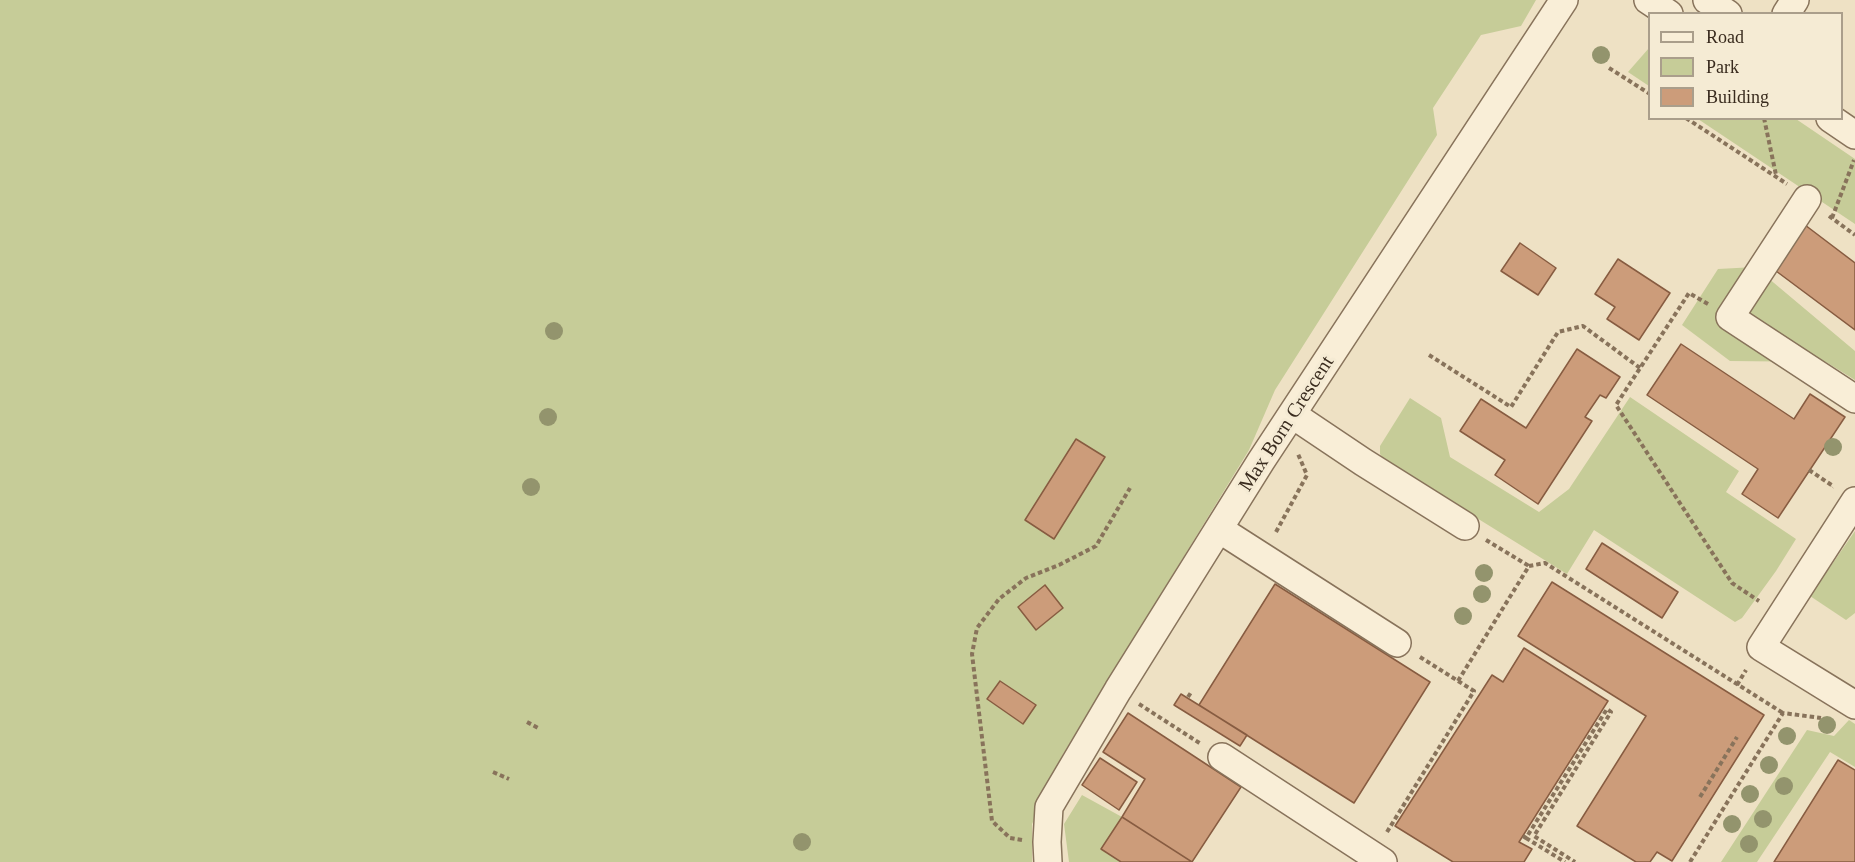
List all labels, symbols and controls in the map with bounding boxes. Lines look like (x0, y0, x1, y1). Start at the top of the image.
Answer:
legend (1648, 12, 1843, 120)
text: Road (1706, 27, 1744, 47)
text: Park (1706, 57, 1739, 77)
text: Building (1706, 87, 1769, 107)
street label: Max Born Crescent (1234, 352, 1340, 496)

